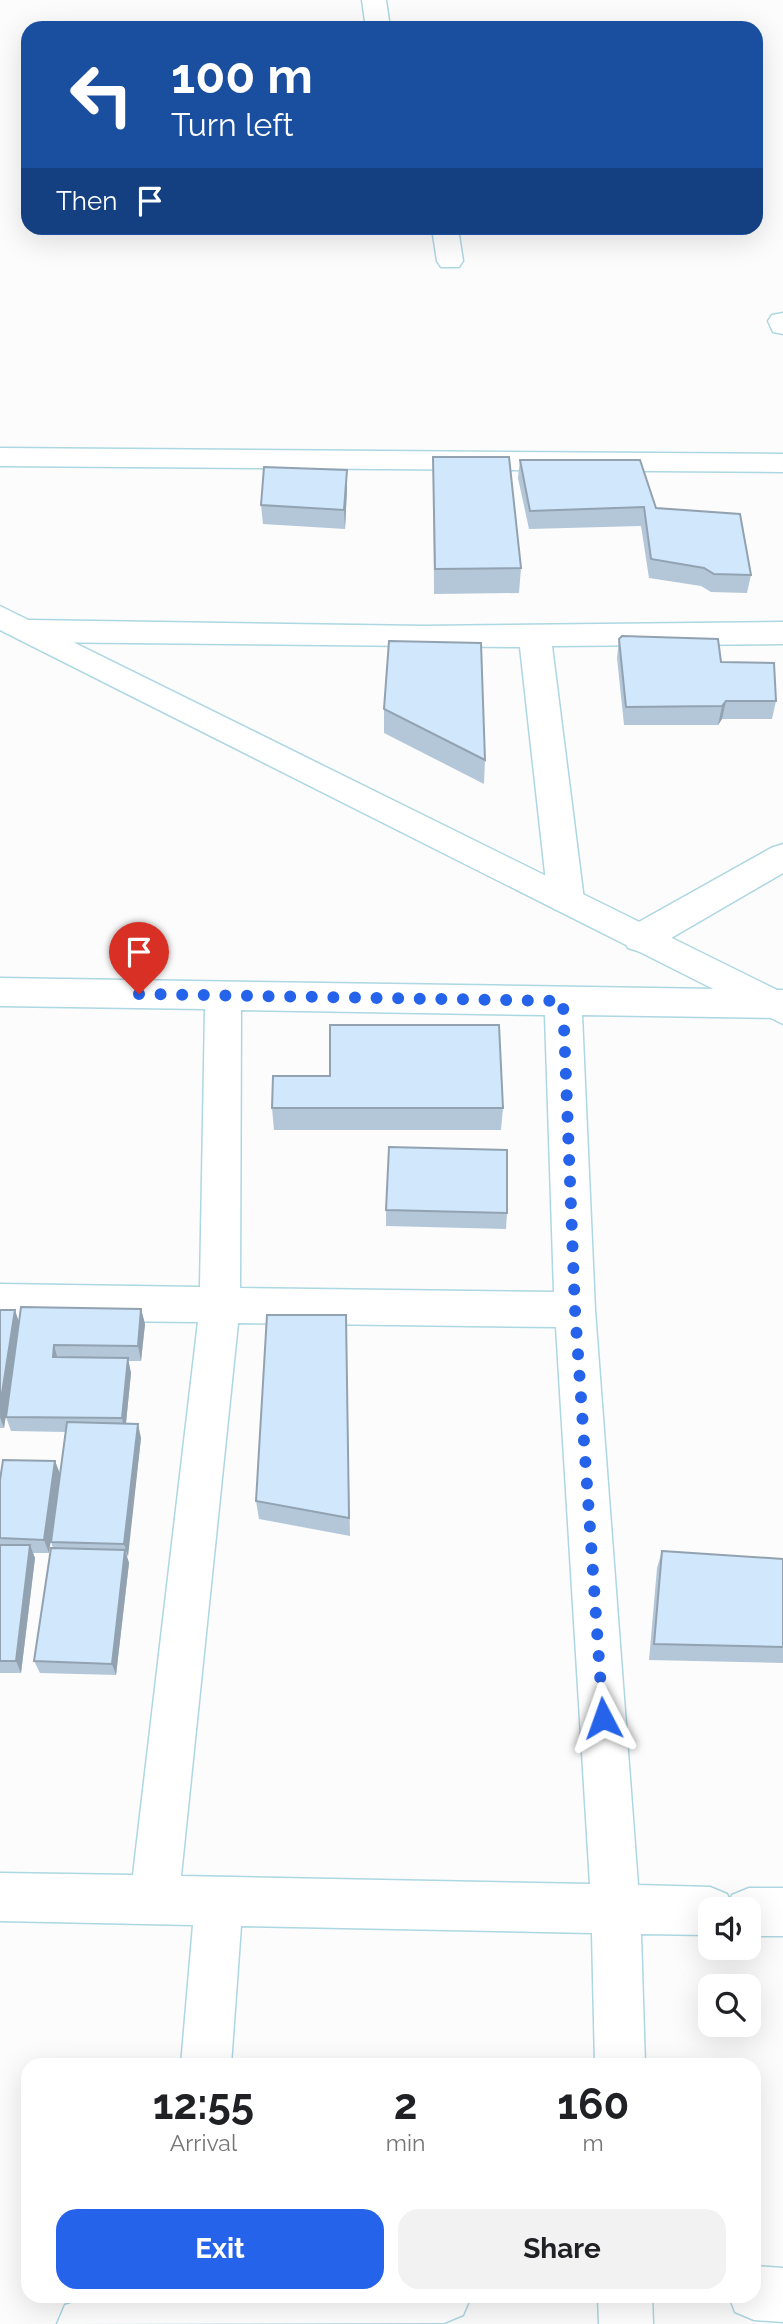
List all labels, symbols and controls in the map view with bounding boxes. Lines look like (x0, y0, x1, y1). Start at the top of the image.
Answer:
text: 100 m (171, 47, 313, 104)
icon: left (56, 49, 147, 140)
text: Turn left (171, 106, 293, 143)
icon: arrive (131, 182, 169, 220)
text: Then (56, 186, 117, 216)
pin (109, 922, 169, 994)
icon: arrive (120, 933, 158, 971)
position arrow (566, 1681, 640, 1755)
map controls (698, 1897, 761, 2037)
button: sound (698, 1897, 761, 1960)
button: search (698, 1974, 761, 2037)
text: 12:55 (153, 2080, 254, 2129)
text: 2 (394, 2080, 417, 2129)
text: 160 (557, 2080, 629, 2129)
text: Arrival (170, 2129, 237, 2156)
text: min (386, 2129, 425, 2156)
text: m (583, 2129, 604, 2156)
button: Exit (56, 2209, 384, 2289)
button: Share (398, 2209, 726, 2289)

